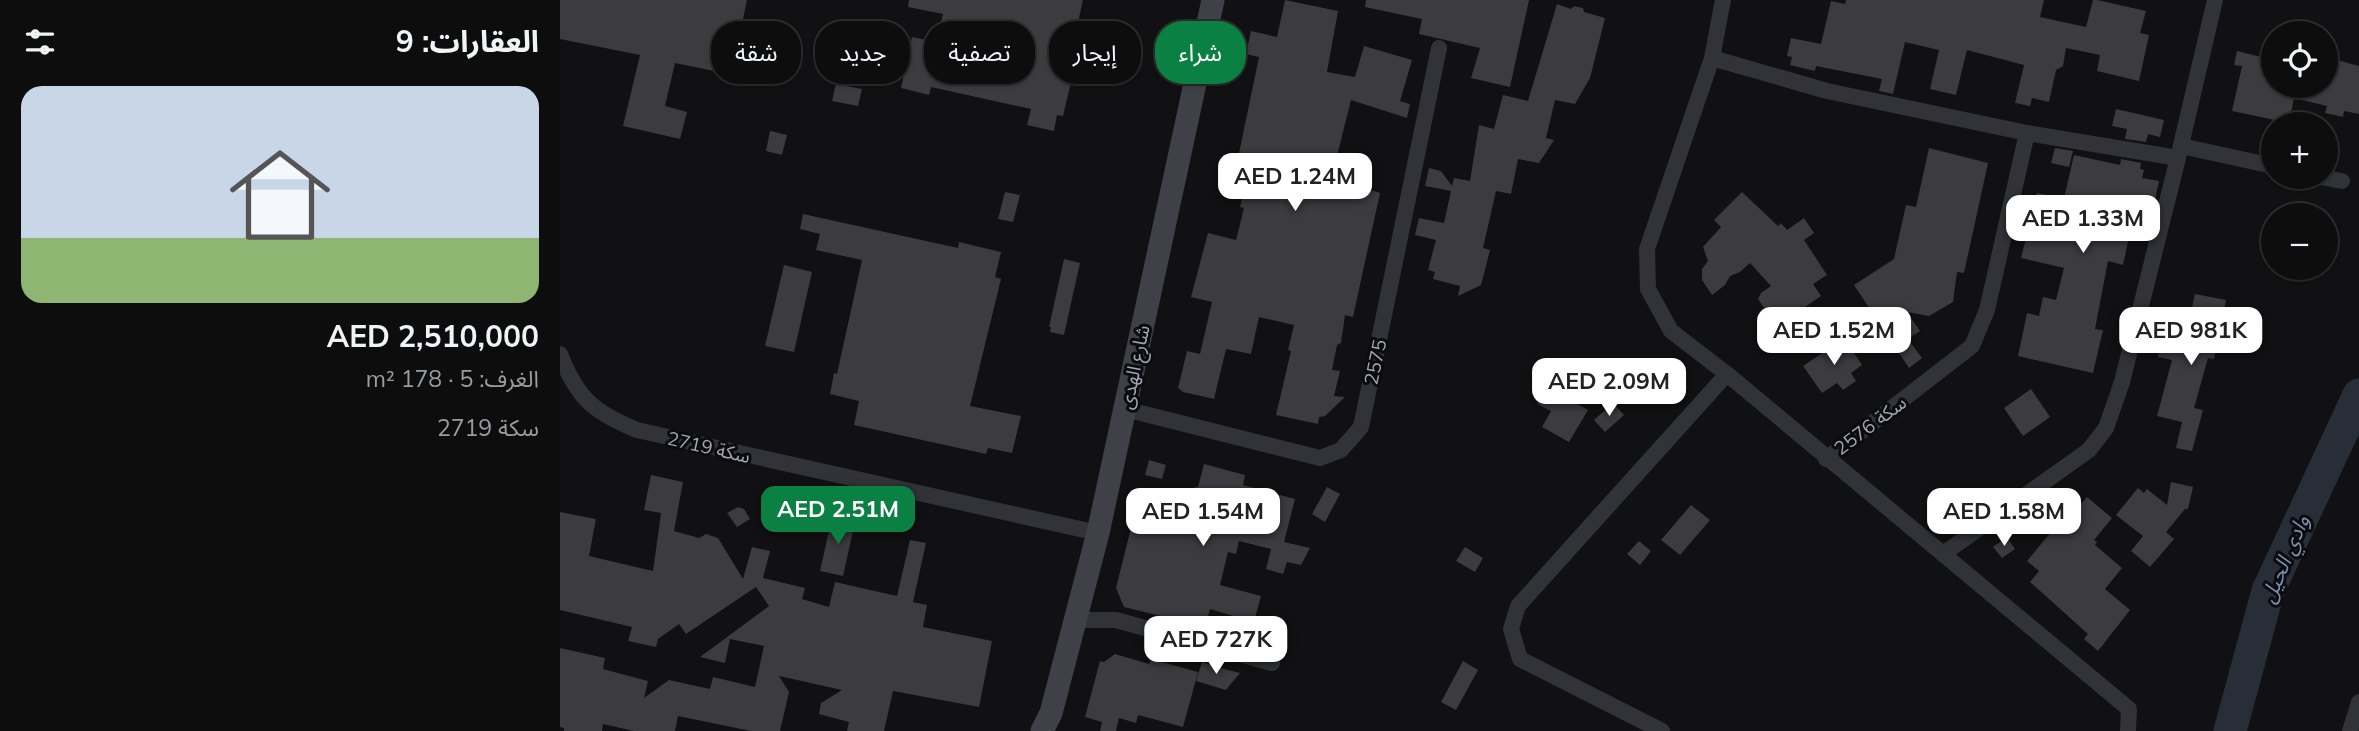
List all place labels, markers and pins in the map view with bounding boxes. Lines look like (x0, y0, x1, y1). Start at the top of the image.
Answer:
pin: AED 1.24M (1215, 154, 1375, 213)
pin: AED 1.33M (2003, 196, 2163, 255)
pin: AED 1.52M (1754, 308, 1914, 367)
pin: AED 981K (2119, 308, 2263, 367)
pin: AED 2.09M (1529, 358, 1689, 418)
pin: AED 2.51M (758, 486, 918, 546)
pin: AED 1.54M (1123, 489, 1283, 548)
pin: AED 1.58M (1924, 489, 2084, 548)
pin: AED 727K (1144, 616, 1288, 676)

